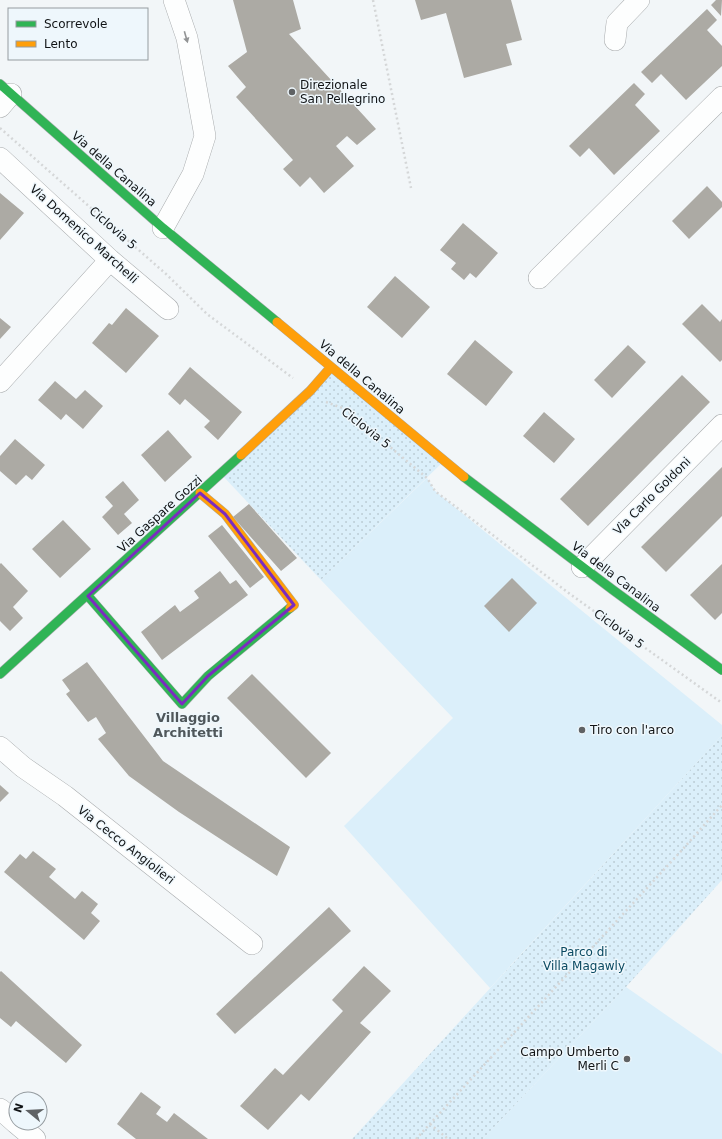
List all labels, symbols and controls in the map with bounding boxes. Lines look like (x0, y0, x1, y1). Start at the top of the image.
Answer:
legend (8, 8, 148, 60)
text: Scorrevole (44, 17, 108, 31)
one-way arrow (184, 31, 190, 43)
text: Lento (44, 37, 78, 51)
place label: Direzionale San Pellegrino (300, 78, 385, 106)
marker: Direzionale San Pellegrino (287, 87, 297, 97)
street label: Via della Canalina (69, 128, 159, 210)
street label: Via Domenico Marchelli (27, 182, 141, 286)
street label: Ciclovia 5 (86, 204, 140, 252)
street label: Via della Canalina (316, 337, 408, 417)
street label: Ciclovia 5 (339, 405, 393, 451)
street label: Via Carlo Goldoni (610, 454, 694, 538)
street label: Via Gaspare Gozzi (115, 472, 205, 556)
street label: Via della Canalina (569, 539, 663, 615)
street label: Ciclovia 5 (591, 606, 647, 652)
district label: Villaggio Architetti (153, 710, 223, 740)
place label: Tiro con l'arco (589, 723, 674, 737)
marker: Tiro con l'arco (577, 725, 587, 735)
street label: Via Cecco Angiolieri (75, 803, 177, 887)
park label: Parco di Villa Magawly (543, 945, 625, 973)
place label: Campo Umberto Merli C (520, 1045, 619, 1073)
marker: Campo Umberto Merli C (622, 1054, 632, 1064)
north arrow (8, 1091, 48, 1131)
text: N (11, 1102, 27, 1114)

